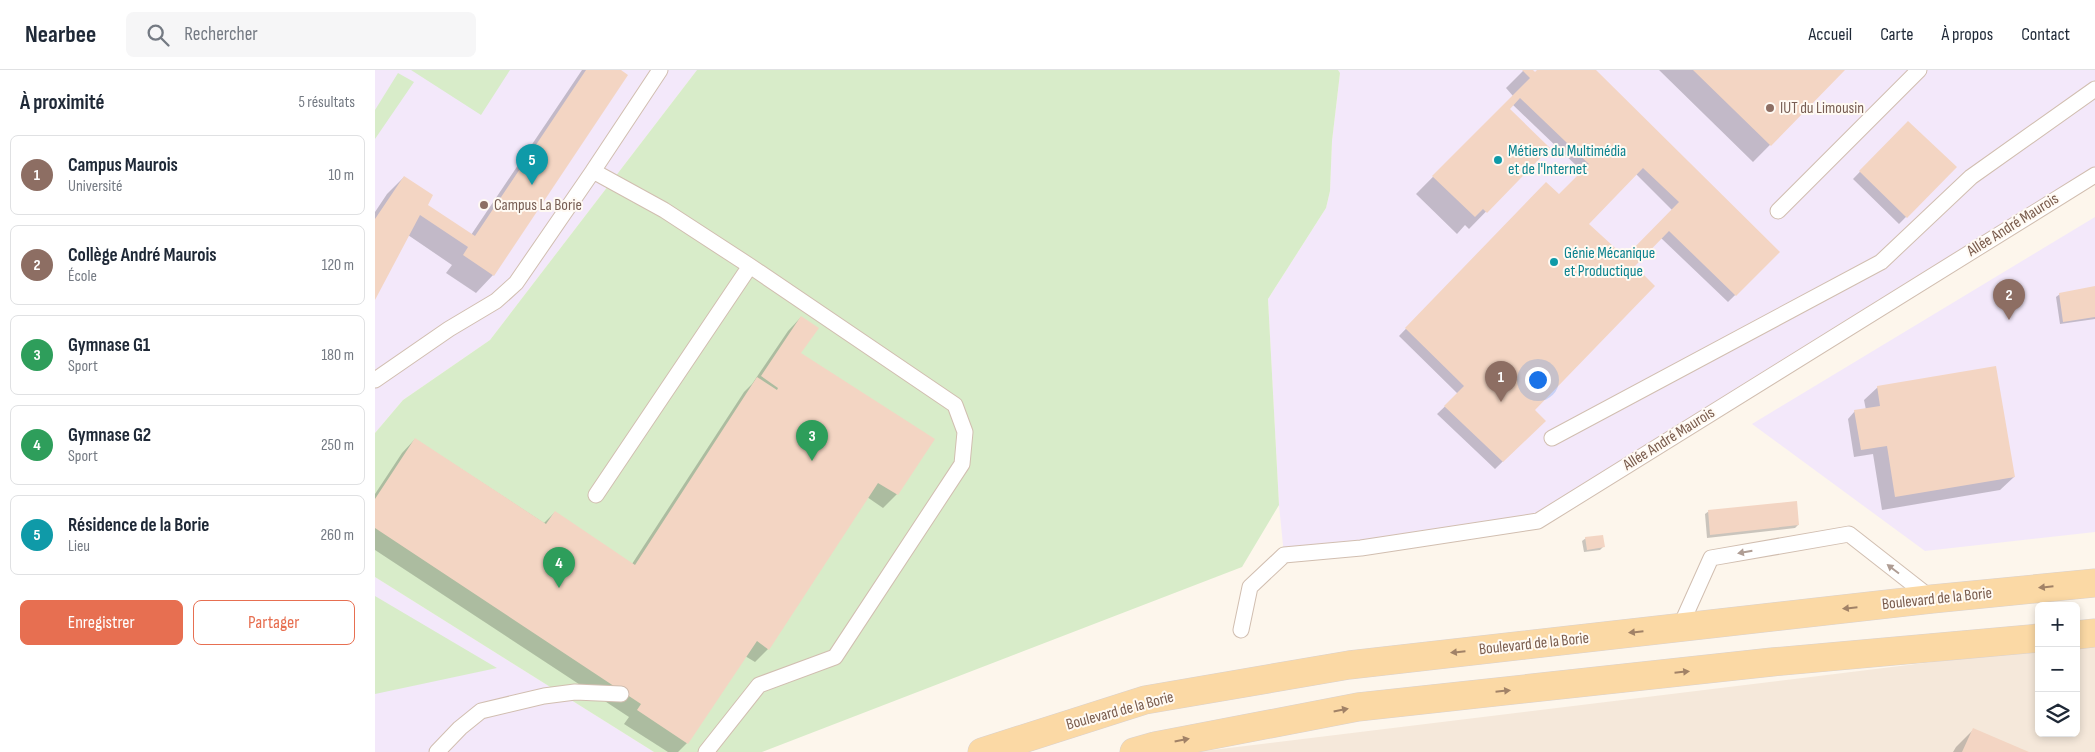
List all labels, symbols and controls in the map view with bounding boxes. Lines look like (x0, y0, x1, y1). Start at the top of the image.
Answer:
search box (126, 12, 476, 57)
text: Nearbee (25, 20, 96, 49)
icon: search (144, 21, 172, 49)
text: Rechercher (184, 23, 258, 46)
text: Accueil (1808, 24, 1852, 45)
text: Carte (1880, 24, 1913, 45)
text: À propos (1941, 24, 1993, 45)
text: Contact (2021, 24, 2070, 45)
text: À proximité (20, 90, 105, 115)
text: 5 résultats (298, 93, 355, 112)
place label: IUT du Limousin (1780, 99, 1864, 118)
marker: IUT du Limousin (1764, 102, 1776, 114)
place label: Métiers du Multimédia et de l'Internet (1508, 142, 1626, 179)
pin: 5 (516, 144, 548, 185)
text: Campus Maurois (68, 154, 178, 177)
marker: Métiers du Multimédia et de l'Internet (1492, 154, 1504, 166)
text: 1 (34, 166, 40, 185)
text: 10 m (328, 166, 354, 185)
text: Université (68, 177, 123, 196)
street label: Allée André Maurois (1963, 189, 2063, 261)
place label: Campus La Borie (494, 196, 582, 215)
marker: Campus La Borie (478, 199, 490, 211)
text: Collège André Maurois (68, 244, 217, 267)
place label: Génie Mécanique et Productique (1564, 244, 1655, 281)
text: 2 (33, 256, 41, 275)
text: 120 m (322, 256, 354, 275)
marker: Génie Mécanique et Productique (1548, 256, 1560, 268)
text: École (68, 267, 97, 286)
pin: 2 (1993, 279, 2025, 320)
text: Gymnase G1 (68, 334, 150, 357)
text: 3 (33, 346, 41, 365)
text: 180 m (321, 346, 354, 365)
text: Sport (68, 357, 98, 376)
pin: 1 (1485, 361, 1517, 402)
your location (1525, 367, 1551, 393)
street label: Allée André Maurois (1619, 403, 1719, 475)
pin: 3 (796, 420, 828, 461)
text: Gymnase G2 (68, 424, 151, 447)
text: 4 (33, 436, 41, 455)
text: 250 m (321, 436, 354, 455)
text: Sport (68, 447, 98, 466)
text: Résidence de la Borie (68, 514, 209, 537)
text: 5 (33, 526, 41, 545)
text: 260 m (320, 526, 354, 545)
text: Lieu (68, 537, 90, 556)
pin: 4 (543, 547, 575, 588)
one-way arrow (1736, 549, 1752, 557)
one-way arrow (1887, 564, 1900, 575)
street label: Boulevard de la Borie (1881, 584, 1993, 614)
one-way arrow (2038, 584, 2054, 592)
button: Enregistrer (20, 600, 183, 645)
button: Partager (193, 600, 355, 645)
map controls (2035, 602, 2080, 737)
button: + (2035, 602, 2080, 647)
one-way arrow (1842, 604, 1858, 612)
one-way arrow (1628, 628, 1644, 636)
street label: Boulevard de la Borie (1478, 629, 1590, 659)
button: − (2035, 647, 2080, 692)
one-way arrow (1449, 648, 1465, 656)
one-way arrow (1674, 668, 1690, 676)
one-way arrow (1495, 687, 1511, 695)
street label: Boulevard de la Borie (1064, 688, 1176, 734)
button: layers (2035, 692, 2080, 737)
one-way arrow (1334, 706, 1350, 714)
one-way arrow (1174, 736, 1190, 744)

